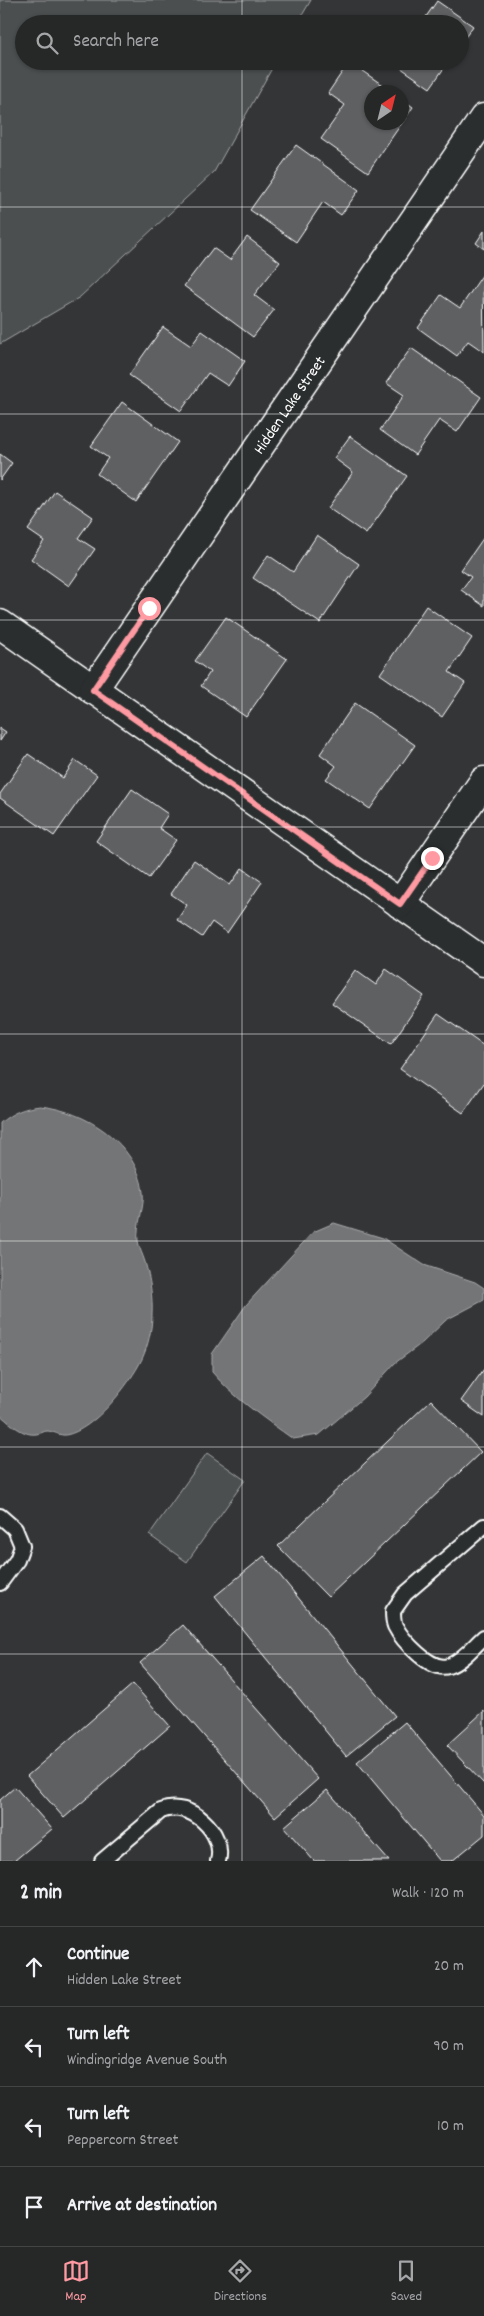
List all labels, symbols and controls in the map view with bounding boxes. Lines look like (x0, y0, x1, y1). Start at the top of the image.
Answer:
search box (15, 15, 469, 70)
icon: search (33, 29, 61, 57)
text: Search here (73, 29, 159, 56)
north arrow (364, 85, 409, 130)
street label: Hidden Lake Street (249, 352, 332, 460)
route start (138, 597, 161, 620)
route end (421, 847, 444, 870)
text: 2 min (20, 1879, 62, 1909)
text: Walk · 120 m (392, 1882, 464, 1905)
text: Continue (67, 1942, 129, 1969)
icon: ahead (20, 1953, 48, 1981)
text: 20 m (434, 1955, 464, 1978)
text: Hidden Lake Street (67, 1969, 181, 1992)
text: Turn left (67, 2022, 130, 2049)
icon: left (20, 2033, 48, 2061)
text: 90 m (433, 2035, 464, 2058)
text: Windingridge Avenue South (67, 2049, 227, 2072)
text: Turn left (67, 2102, 130, 2129)
icon: left (20, 2113, 48, 2141)
text: 10 m (437, 2115, 464, 2138)
text: Peppercorn Street (67, 2129, 178, 2152)
icon: arrive (20, 2193, 48, 2221)
text: Arrive at destination (67, 2193, 217, 2220)
tab: Map (62, 2257, 90, 2307)
tab: Directions (214, 2257, 267, 2307)
tab: Saved (391, 2257, 422, 2307)

